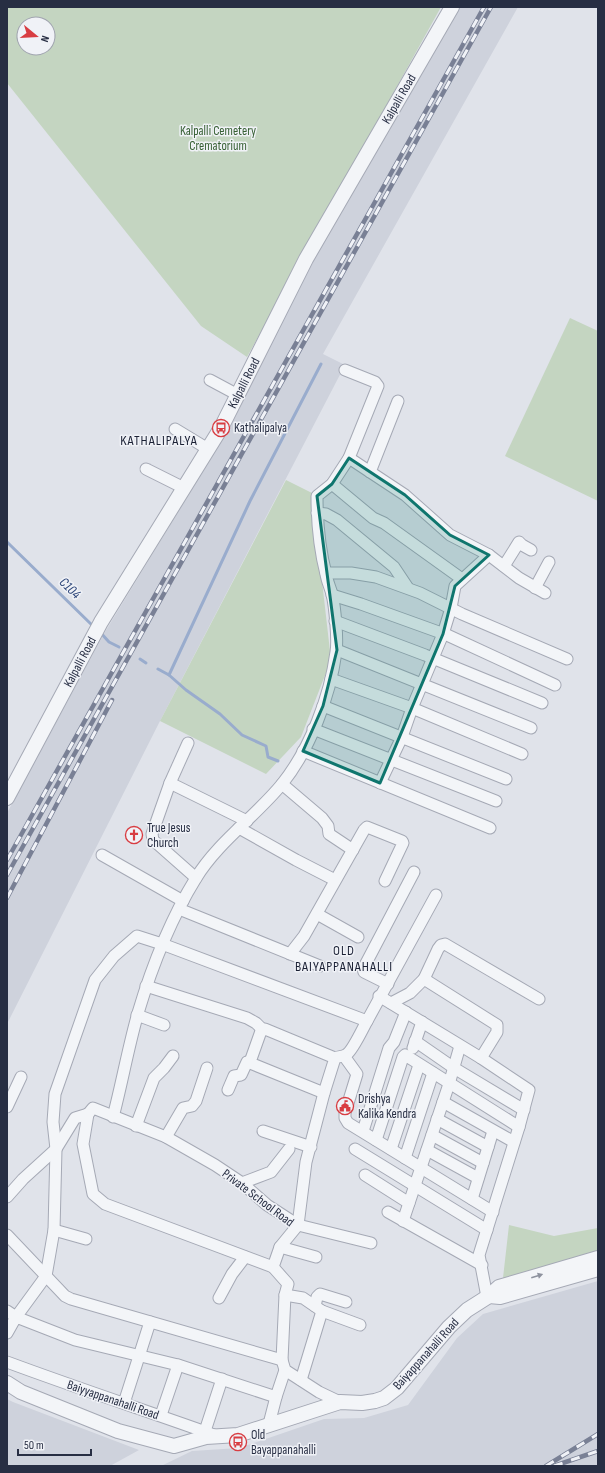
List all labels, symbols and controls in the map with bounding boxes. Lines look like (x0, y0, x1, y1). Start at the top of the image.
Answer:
north arrow (16, 16, 56, 56)
text: N (38, 34, 52, 44)
street label: Kalpalli Road (378, 71, 420, 127)
park label: Kalpalli Cemetery Crematorium (180, 123, 256, 154)
street label: Kalpalli Road (224, 355, 264, 411)
bus stop icon: Kathalipalya (211, 418, 231, 438)
place label: Kathalipalya (234, 420, 287, 436)
district label: KATHALIPALYA (120, 432, 198, 449)
water label: C104 (56, 574, 85, 602)
street label: Kalpalli Road (60, 634, 100, 690)
place label: True Jesus Church (147, 820, 191, 851)
church icon: True Jesus Church (124, 825, 144, 845)
district label: OLD BAIYAPPANAHALLI (295, 942, 393, 975)
place label: Drishya Kalika Kendra (358, 1091, 416, 1122)
public building icon: Drishya Kalika Kendra (335, 1096, 355, 1116)
street label: Private School Road (219, 1166, 297, 1230)
one-way arrow (531, 1273, 543, 1279)
street label: Baiyappanahalli Road (390, 1315, 462, 1393)
street label: Baiyyappanahalli Road (65, 1377, 161, 1423)
place label: Old Bayappanahalli (251, 1427, 316, 1458)
scale bar (18, 1431, 91, 1457)
bus stop icon: Old Bayappanahalli (228, 1432, 248, 1452)
text: 50 m (24, 1438, 44, 1453)

